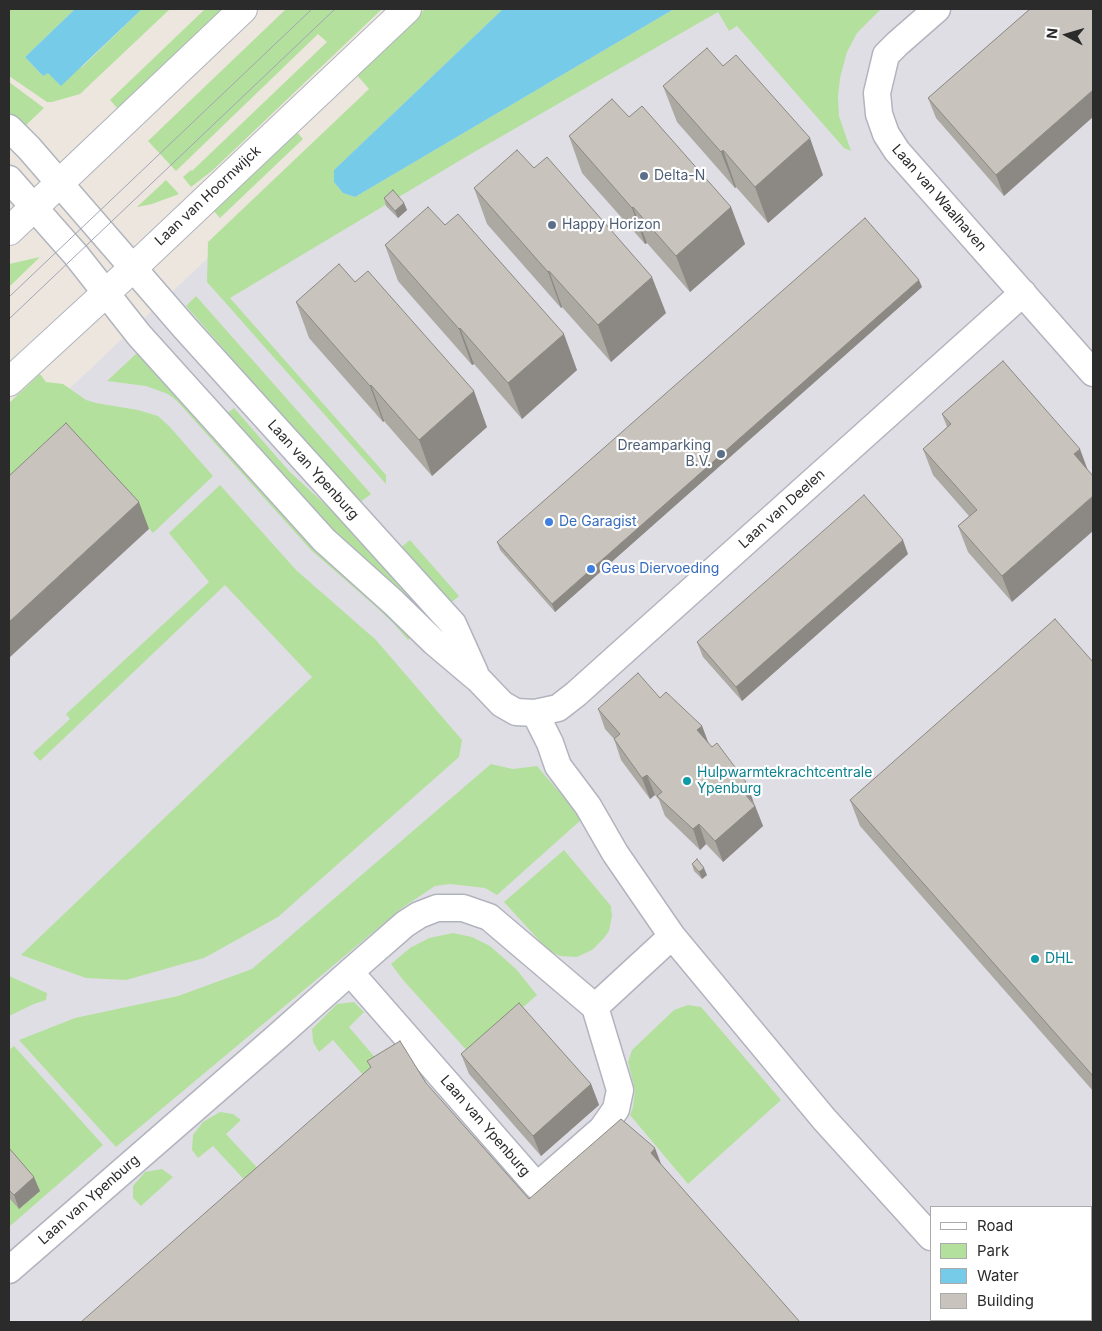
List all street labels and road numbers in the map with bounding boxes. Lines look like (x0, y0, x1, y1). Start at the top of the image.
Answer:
street label: Laan van Waalhaven (888, 141, 990, 255)
street label: Laan van Hoornwijck (152, 143, 264, 249)
street label: Laan van Ypenburg (264, 417, 362, 523)
street label: Laan van Deelen (736, 466, 828, 552)
street label: Laan van Ypenburg (437, 1072, 533, 1180)
street label: Laan van Ypenburg (35, 1152, 143, 1248)

